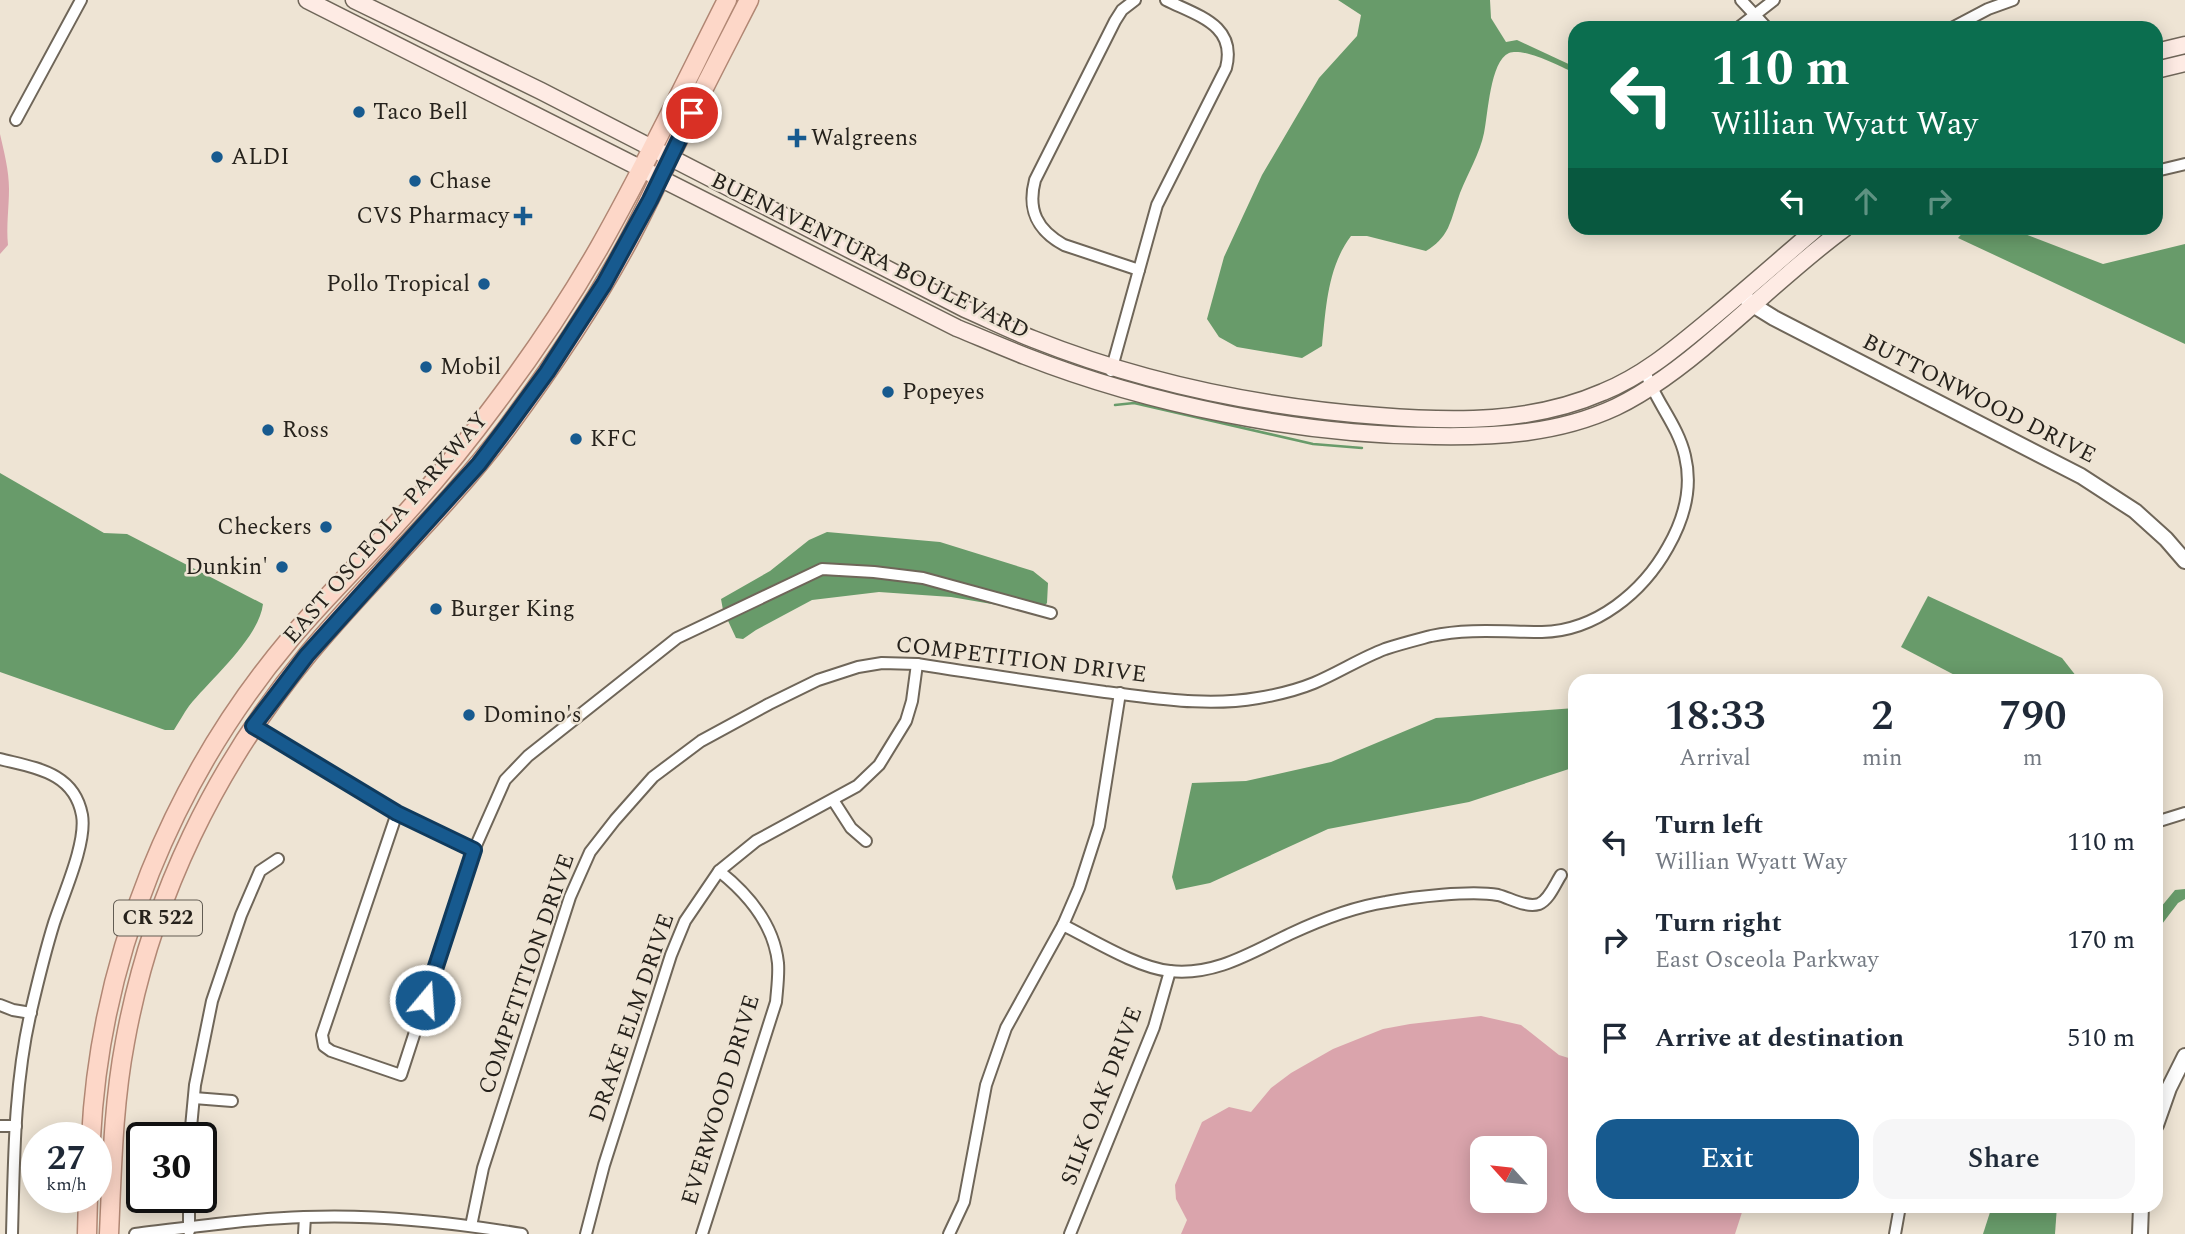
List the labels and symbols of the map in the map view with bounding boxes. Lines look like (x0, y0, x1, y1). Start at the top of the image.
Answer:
pin (662, 83, 722, 143)
place label: Taco Bell (373, 95, 468, 130)
marker: Taco Bell (351, 104, 367, 120)
place label: Walgreens (811, 121, 918, 156)
marker: Walgreens (789, 130, 805, 146)
place label: ALDI (231, 140, 289, 175)
marker: ALDI (209, 149, 225, 165)
street label: BUENAVENTURA BOULEVARD (705, 163, 1035, 349)
place label: Chase (429, 164, 491, 199)
marker: Chase (407, 173, 423, 189)
place label: CVS Pharmacy (356, 199, 510, 234)
marker: CVS Pharmacy (515, 208, 531, 224)
place label: Pollo Tropical (326, 267, 470, 302)
marker: Pollo Tropical (476, 276, 492, 292)
street label: BUTTONWOOD DRIVE (1856, 325, 2102, 473)
place label: Mobil (440, 350, 501, 385)
marker: Mobil (418, 359, 434, 375)
place label: Popeyes (902, 375, 985, 410)
marker: Popeyes (880, 384, 896, 400)
street label: EAST OSCEOLA PARKWAY (275, 404, 497, 652)
place label: Ross (282, 413, 329, 448)
marker: Ross (260, 422, 276, 438)
place label: KFC (590, 422, 637, 457)
marker: KFC (568, 431, 584, 447)
place label: Checkers (217, 510, 312, 545)
marker: Checkers (318, 519, 334, 535)
place label: Dunkin' (185, 550, 268, 585)
marker: Dunkin' (274, 559, 290, 575)
place label: Burger King (450, 592, 575, 627)
marker: Burger King (428, 601, 444, 617)
street label: COMPETITION DRIVE (894, 627, 1148, 693)
place label: Domino's (483, 698, 582, 733)
marker: Domino's (461, 707, 477, 723)
street label: COMPETITION DRIVE (469, 849, 585, 1099)
road number: CR 522 (114, 900, 202, 936)
street label: DRAKE ELM DRIVE (580, 909, 684, 1127)
position arrow (388, 963, 462, 1037)
street label: EVERWOOD DRIVE (672, 990, 770, 1210)
street label: SILK OAK DRIVE (1052, 1001, 1152, 1191)
speed limit sign: 30 (126, 1122, 217, 1213)
north arrow (1470, 1136, 1547, 1213)

